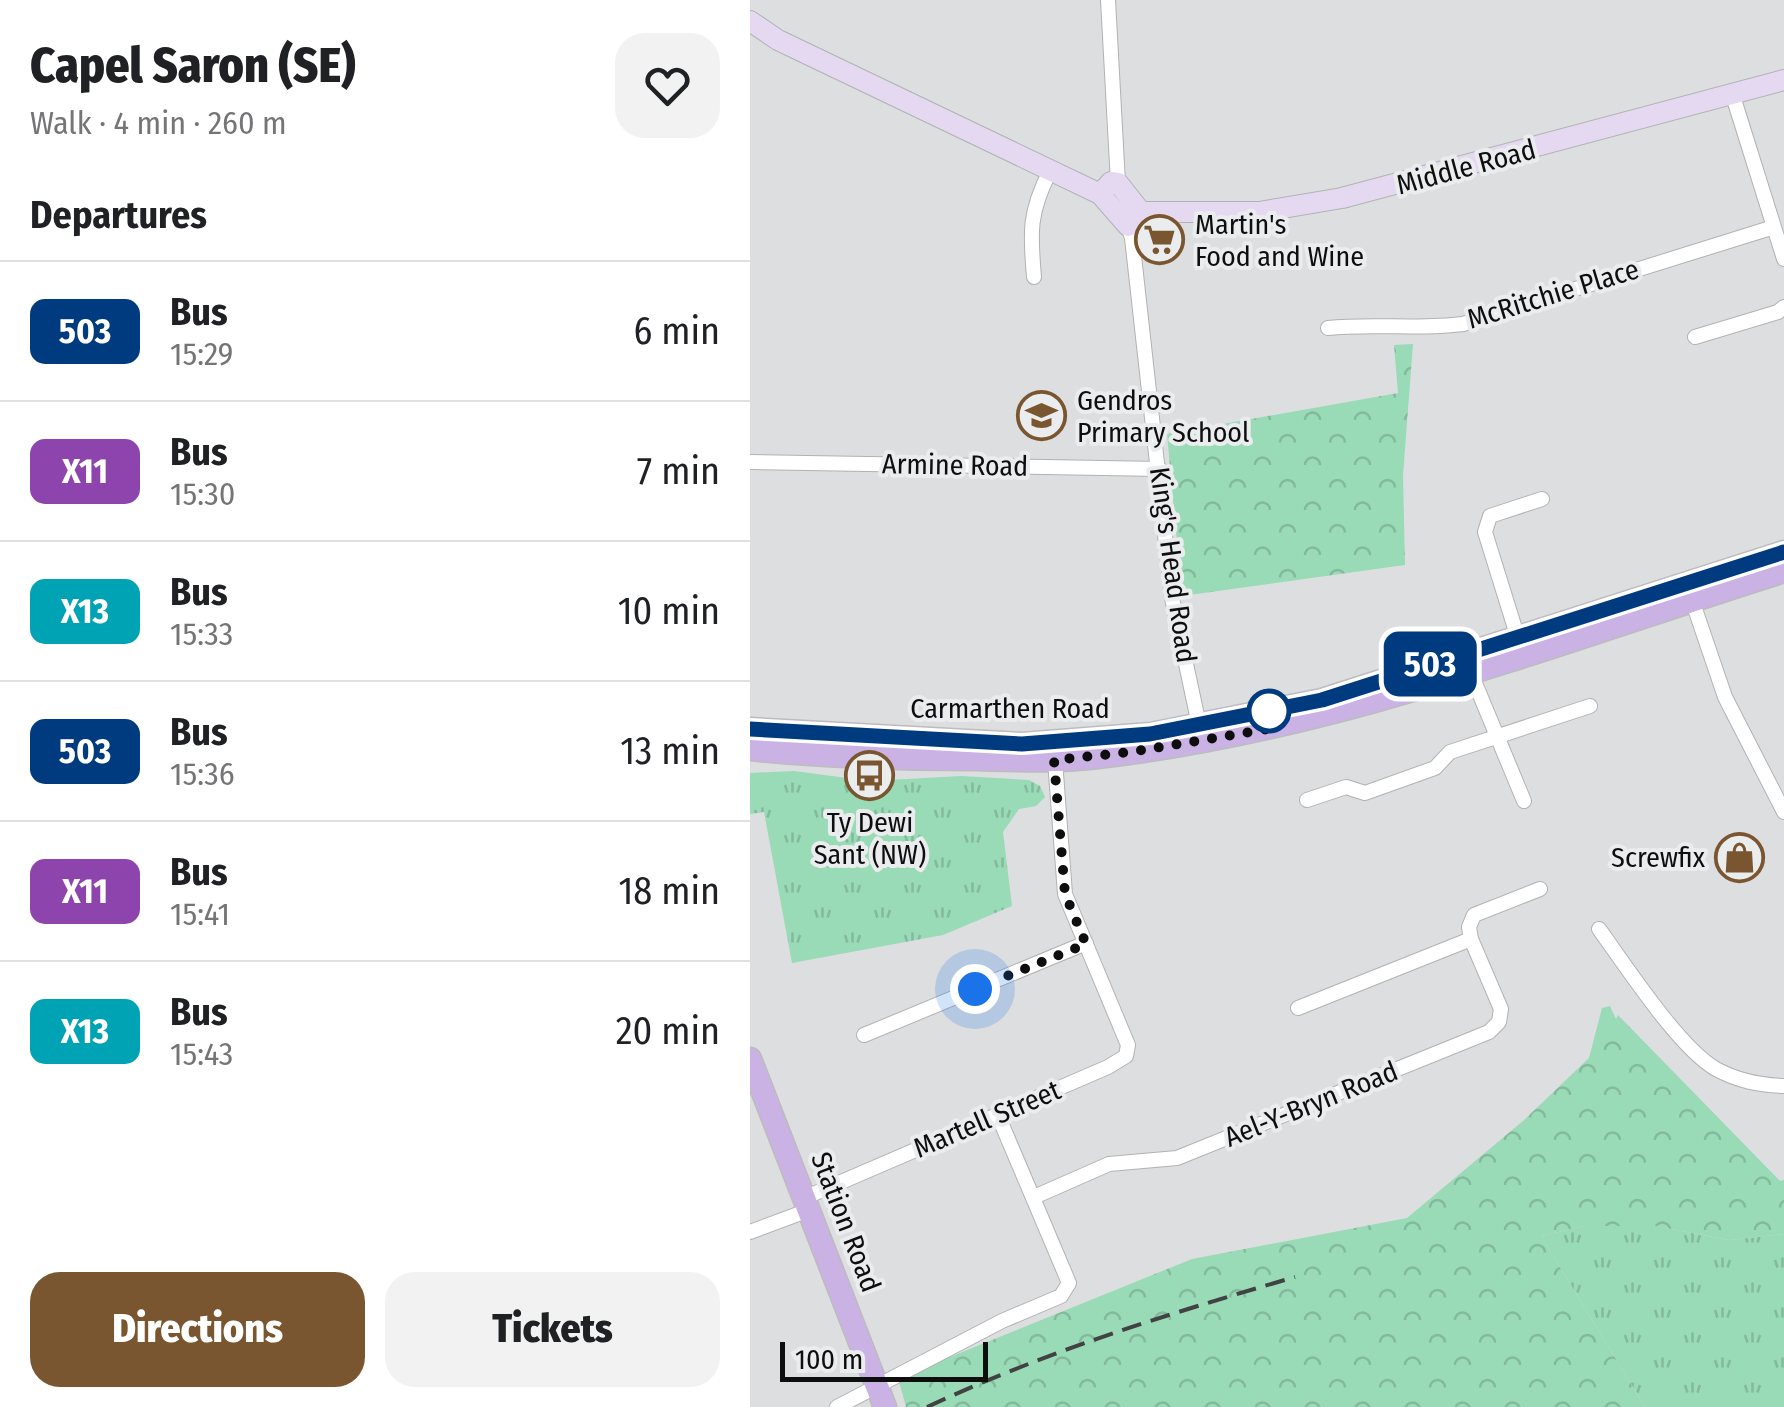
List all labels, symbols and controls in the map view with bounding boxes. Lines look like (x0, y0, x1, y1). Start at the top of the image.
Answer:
button: heart (615, 33, 720, 138)
text: Capel Saron (SE) (30, 37, 356, 95)
text: Walk · 4 min · 260 m (30, 104, 287, 142)
street label: Middle Road (1393, 133, 1539, 201)
text: Departures (30, 192, 207, 238)
place label: Martin's Food and Wine (1195, 208, 1364, 273)
supermarket icon: Martin's Food and Wine (1134, 214, 1186, 266)
street label: McRitchie Place (1463, 252, 1643, 336)
text: Bus (170, 289, 228, 335)
text: 6 min (633, 308, 720, 354)
text: 503 (59, 310, 111, 352)
text: 15:29 (170, 335, 233, 373)
place label: Gendros Primary School (1077, 384, 1249, 449)
school or university icon: Gendros Primary School (1016, 390, 1068, 442)
text: Bus (170, 429, 228, 475)
street label: Armine Road (882, 447, 1028, 483)
text: 7 min (637, 448, 720, 494)
text: X11 (62, 450, 108, 492)
street label: King's Head Road (1143, 465, 1203, 665)
text: 15:30 (170, 475, 235, 513)
text: Bus (170, 569, 228, 615)
text: 10 min (618, 588, 720, 634)
text: X13 (61, 590, 109, 632)
text: 15:33 (170, 615, 233, 653)
line badge: 503 (1372, 632, 1488, 696)
text: 503 (1404, 643, 1456, 685)
unlabelled marker (1248, 690, 1290, 732)
street label: Carmarthen Road (910, 692, 1110, 725)
text: Bus (170, 709, 228, 755)
text: 13 min (620, 728, 720, 774)
text: 503 (59, 730, 111, 772)
bus stop icon: Ty Dewi Sant (NW) (844, 749, 896, 801)
text: 15:36 (170, 755, 235, 793)
place label: Ty Dewi Sant (NW) (814, 806, 926, 871)
shop icon: Screwfix (1714, 831, 1766, 883)
place label: Screwfix (1611, 841, 1706, 874)
text: Bus (170, 849, 228, 895)
text: 18 min (618, 868, 720, 914)
text: X11 (62, 870, 108, 912)
text: 15:41 (170, 895, 230, 933)
your location (950, 964, 1000, 1014)
text: Bus (170, 989, 228, 1035)
text: 20 min (616, 1008, 720, 1054)
text: X13 (61, 1010, 109, 1052)
text: 15:43 (170, 1035, 233, 1073)
street label: Ael-Y-Bryn Road (1219, 1054, 1403, 1154)
street label: Martell Street (909, 1073, 1066, 1165)
street label: Station Road (804, 1148, 888, 1296)
button: Directions (30, 1272, 365, 1387)
button: Tickets (385, 1272, 720, 1387)
scale bar (780, 1337, 988, 1382)
text: 100 m (795, 1343, 863, 1376)

